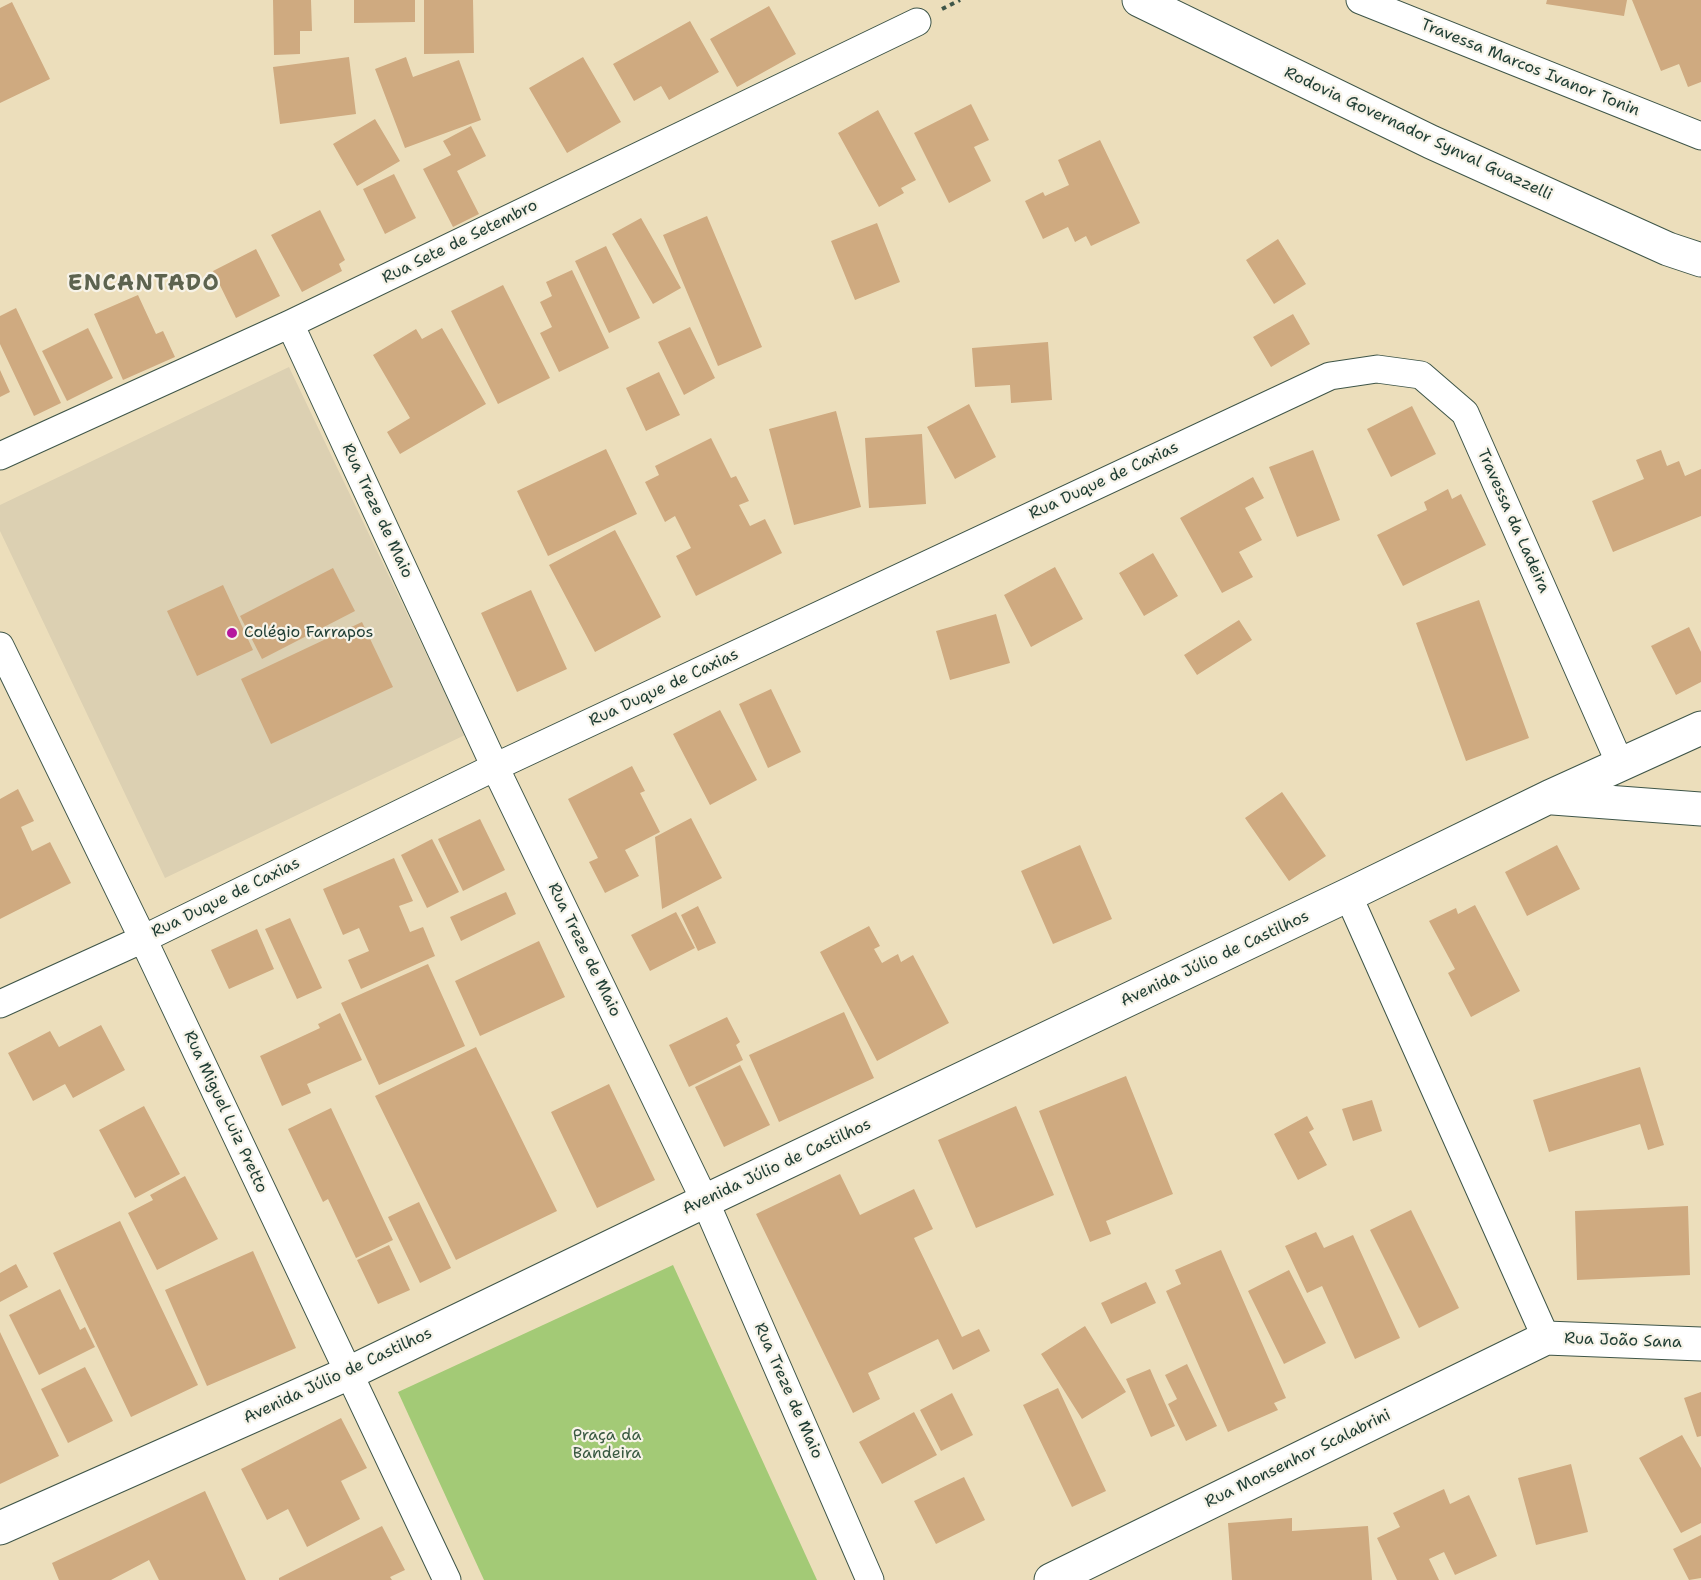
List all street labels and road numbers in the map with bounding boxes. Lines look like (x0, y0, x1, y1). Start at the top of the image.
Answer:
street label: Travessa Marcos Ivanor Tonin (1418, 15, 1642, 121)
street label: Rodovia Governador Synval Guazzelli (1281, 63, 1555, 205)
street label: Rua Sete de Setembro (379, 196, 541, 288)
street label: Rua Duque de Caxias (1026, 438, 1182, 524)
street label: Rua Treze de Maio (337, 441, 417, 581)
street label: Travessa da Ladeira (1473, 446, 1553, 596)
street label: Rua Duque de Caxias (586, 645, 742, 731)
street label: Rua Duque de Caxias (149, 854, 303, 942)
street label: Rua Treze de Maio (543, 880, 625, 1020)
street label: Avenida Júlio de Castilhos (1118, 907, 1312, 1011)
street label: Rua Miguel Luiz Pretto (179, 1028, 271, 1196)
street label: Avenida Júlio de Castilhos (680, 1115, 874, 1219)
street label: Rua Treze de Maio (749, 1320, 827, 1462)
street label: Avenida Júlio de Castilhos (241, 1324, 435, 1428)
street label: Rua João Sana (1564, 1329, 1682, 1353)
street label: Rua Monsenhor Scalabrini (1202, 1406, 1394, 1512)

